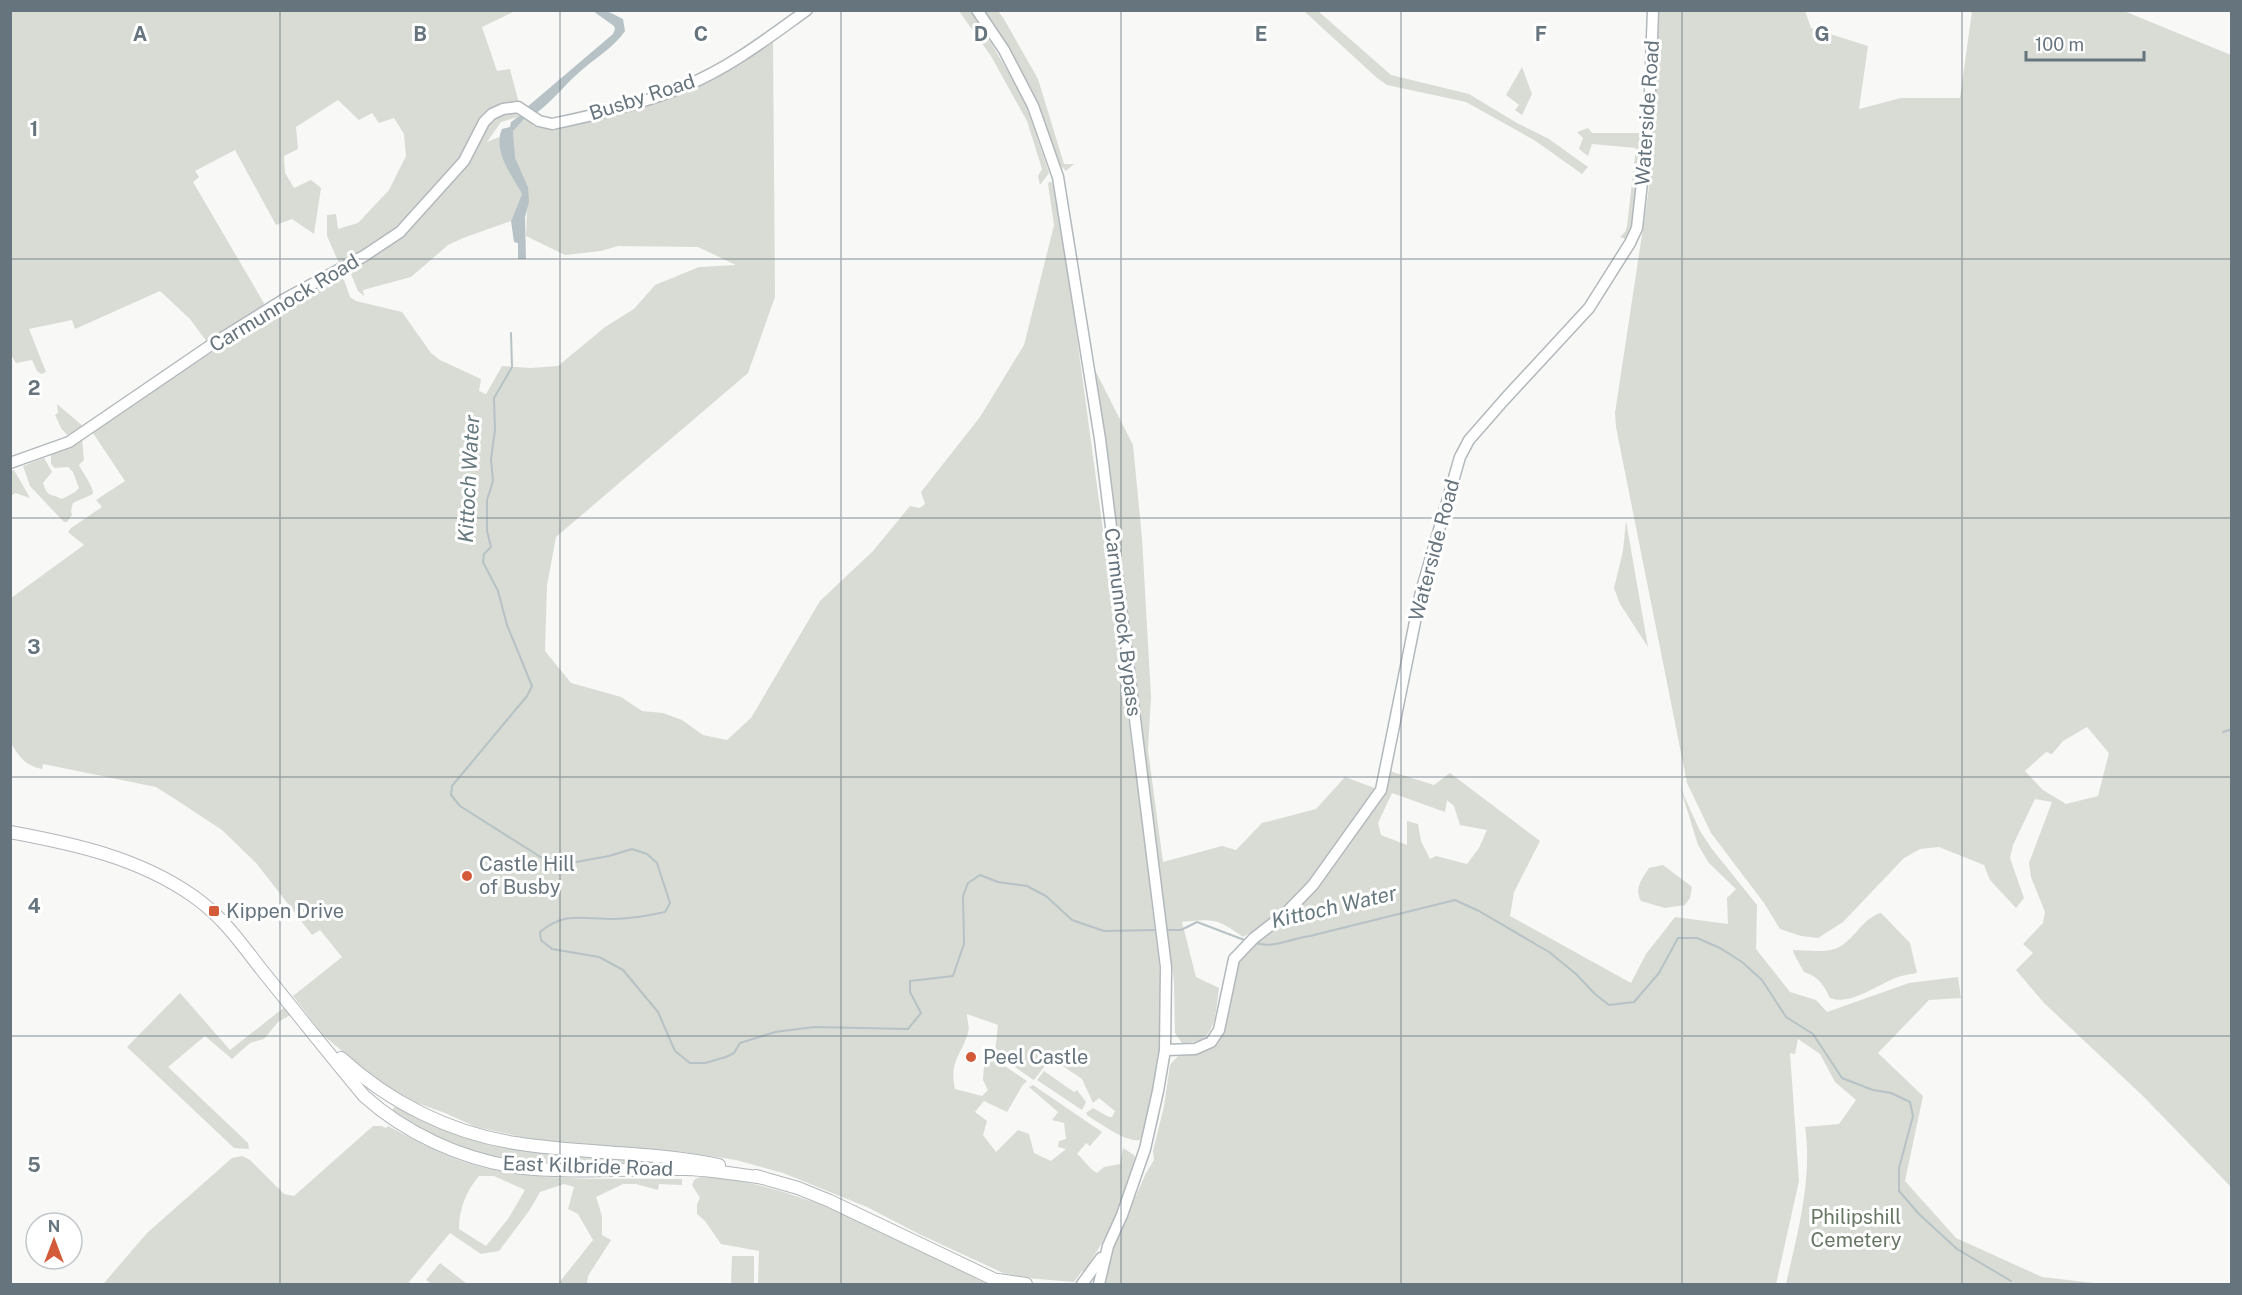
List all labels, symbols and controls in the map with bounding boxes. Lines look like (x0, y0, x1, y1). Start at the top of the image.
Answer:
text: A (133, 22, 147, 46)
text: B (413, 22, 427, 46)
text: C (694, 22, 708, 46)
text: D (974, 22, 988, 46)
text: E (1255, 22, 1267, 46)
text: F (1535, 22, 1547, 46)
text: G (1814, 22, 1830, 46)
scale bar (2026, 24, 2144, 62)
text: 100 m (2035, 34, 2084, 55)
street label: Waterside Road (1630, 39, 1664, 187)
street label: Busby Road (586, 69, 698, 125)
text: 1 (30, 117, 38, 141)
street label: Carmunnock Road (205, 249, 363, 357)
text: 2 (28, 376, 40, 400)
water label: Kittoch Water (453, 413, 484, 544)
street label: Waterside Road (1404, 476, 1464, 624)
street label: Carmunnock Bypass (1100, 526, 1146, 718)
text: 3 (27, 635, 41, 659)
place label: Castle Hill of Busby (479, 852, 575, 899)
marker: Castle Hill of Busby (460, 869, 474, 883)
water label: Kittoch Water (1269, 880, 1400, 933)
text: 4 (27, 894, 41, 918)
place label: Kippen Drive (226, 899, 344, 923)
marker: Kippen Drive (207, 904, 221, 918)
place label: Peel Castle (983, 1045, 1088, 1069)
marker: Peel Castle (964, 1050, 978, 1064)
street label: East Kilbride Road (502, 1151, 674, 1181)
text: 5 (27, 1153, 41, 1177)
park label: Philipshill Cemetery (1811, 1205, 1902, 1252)
north arrow (24, 1211, 84, 1271)
text: N (48, 1217, 60, 1236)

